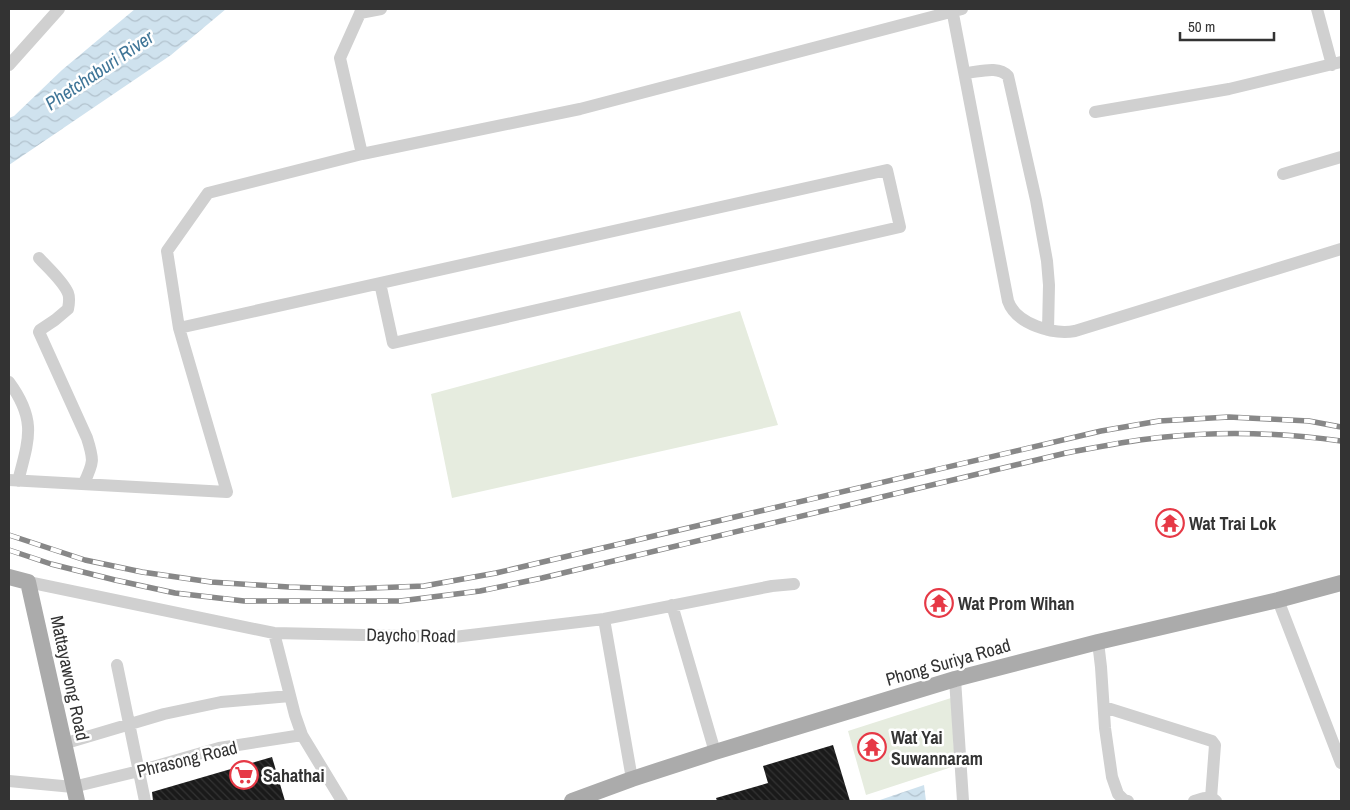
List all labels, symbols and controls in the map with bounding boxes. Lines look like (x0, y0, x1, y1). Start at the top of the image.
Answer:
scale bar (1180, 10, 1274, 42)
text: 50 m (1188, 16, 1215, 37)
water label: Phetchaburi River (40, 24, 159, 116)
temple icon: Wat Trai Lok (1155, 508, 1185, 538)
place label: Wat Trai Lok (1189, 511, 1277, 536)
temple icon: Wat Prom Wihan (924, 588, 954, 618)
place label: Wat Prom Wihan (958, 591, 1075, 616)
street label: Mattayawong Road (45, 613, 95, 743)
street label: Daycho Road (366, 622, 456, 648)
street label: Phong Suriya Road (883, 632, 1013, 692)
place label: Wat Yai Suwannaram (891, 725, 983, 771)
temple icon: Wat Yai Suwannaram (857, 732, 887, 762)
street label: Phrasong Road (134, 734, 240, 784)
supermarket icon: Sahathai (229, 760, 259, 790)
place label: Sahathai (263, 763, 325, 788)

